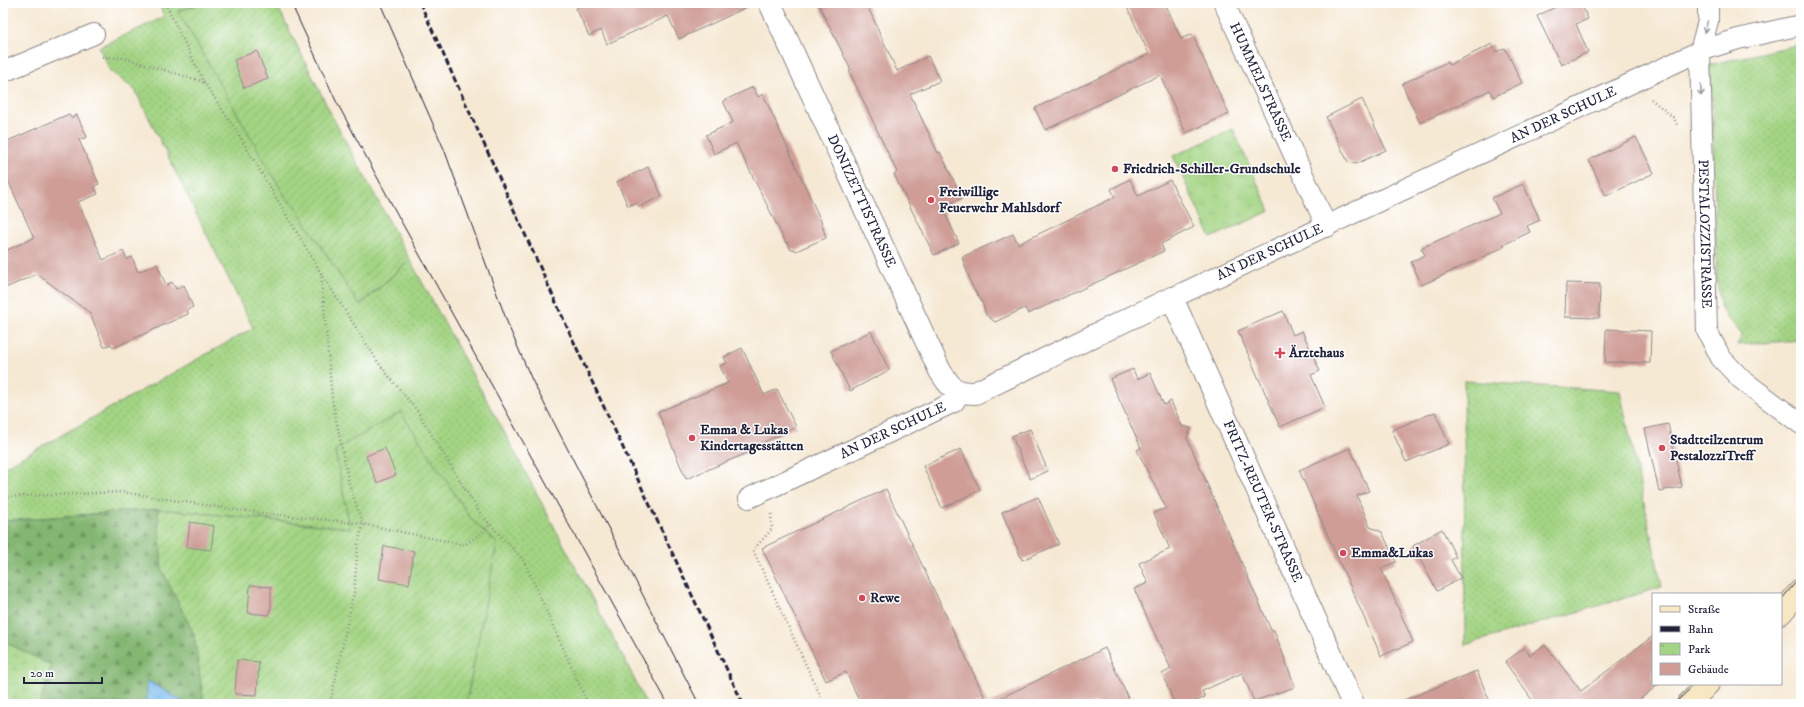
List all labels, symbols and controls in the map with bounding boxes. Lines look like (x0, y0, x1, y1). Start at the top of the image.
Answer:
street label: HUMMELSTRASSE (1225, 20, 1296, 144)
one-way arrow (1702, 20, 1709, 33)
street label: AN DER SCHULE (1507, 82, 1619, 148)
one-way arrow (1697, 83, 1705, 96)
street label: DONIZETTISTRASSE (823, 132, 900, 270)
street label: PESTALOZZISTRASSE (1694, 159, 1715, 309)
place label: Friedrich-Schiller-Grundschule (1123, 160, 1301, 178)
marker: Friedrich-Schiller-Grundschule (1110, 164, 1120, 174)
place label: Freiwillige Feuerwehr Mahlsdorf (939, 183, 1062, 217)
marker: Freiwillige Feuerwehr Mahlsdorf (926, 195, 936, 205)
street label: AN DER SCHULE (1214, 220, 1326, 285)
place label: Ärztehaus (1288, 344, 1345, 362)
marker: Ärztehaus (1274, 347, 1286, 359)
street label: AN DER SCHULE (837, 398, 949, 463)
street label: FRITZ-REUTER-STRASSE (1219, 418, 1307, 585)
place label: Emma & Lukas Kindertagesstätten (700, 421, 804, 455)
place label: Stadtteilzentrum PestalozziTreff (1670, 431, 1764, 465)
marker: Emma & Lukas Kindertagesstätten (687, 433, 697, 443)
marker: Stadtteilzentrum PestalozziTreff (1657, 443, 1667, 453)
place label: Emma&Lukas (1351, 544, 1433, 562)
marker: Emma&Lukas (1338, 548, 1348, 558)
place label: Rewe (870, 589, 900, 607)
marker: Rewe (857, 593, 867, 603)
legend (1652, 593, 1782, 685)
text: Straße (1688, 602, 1720, 617)
text: Bahn (1688, 622, 1714, 637)
text: Park (1688, 642, 1710, 657)
scale bar (24, 659, 102, 685)
text: Gebäude (1688, 662, 1729, 677)
text: 20 m (30, 666, 54, 681)

